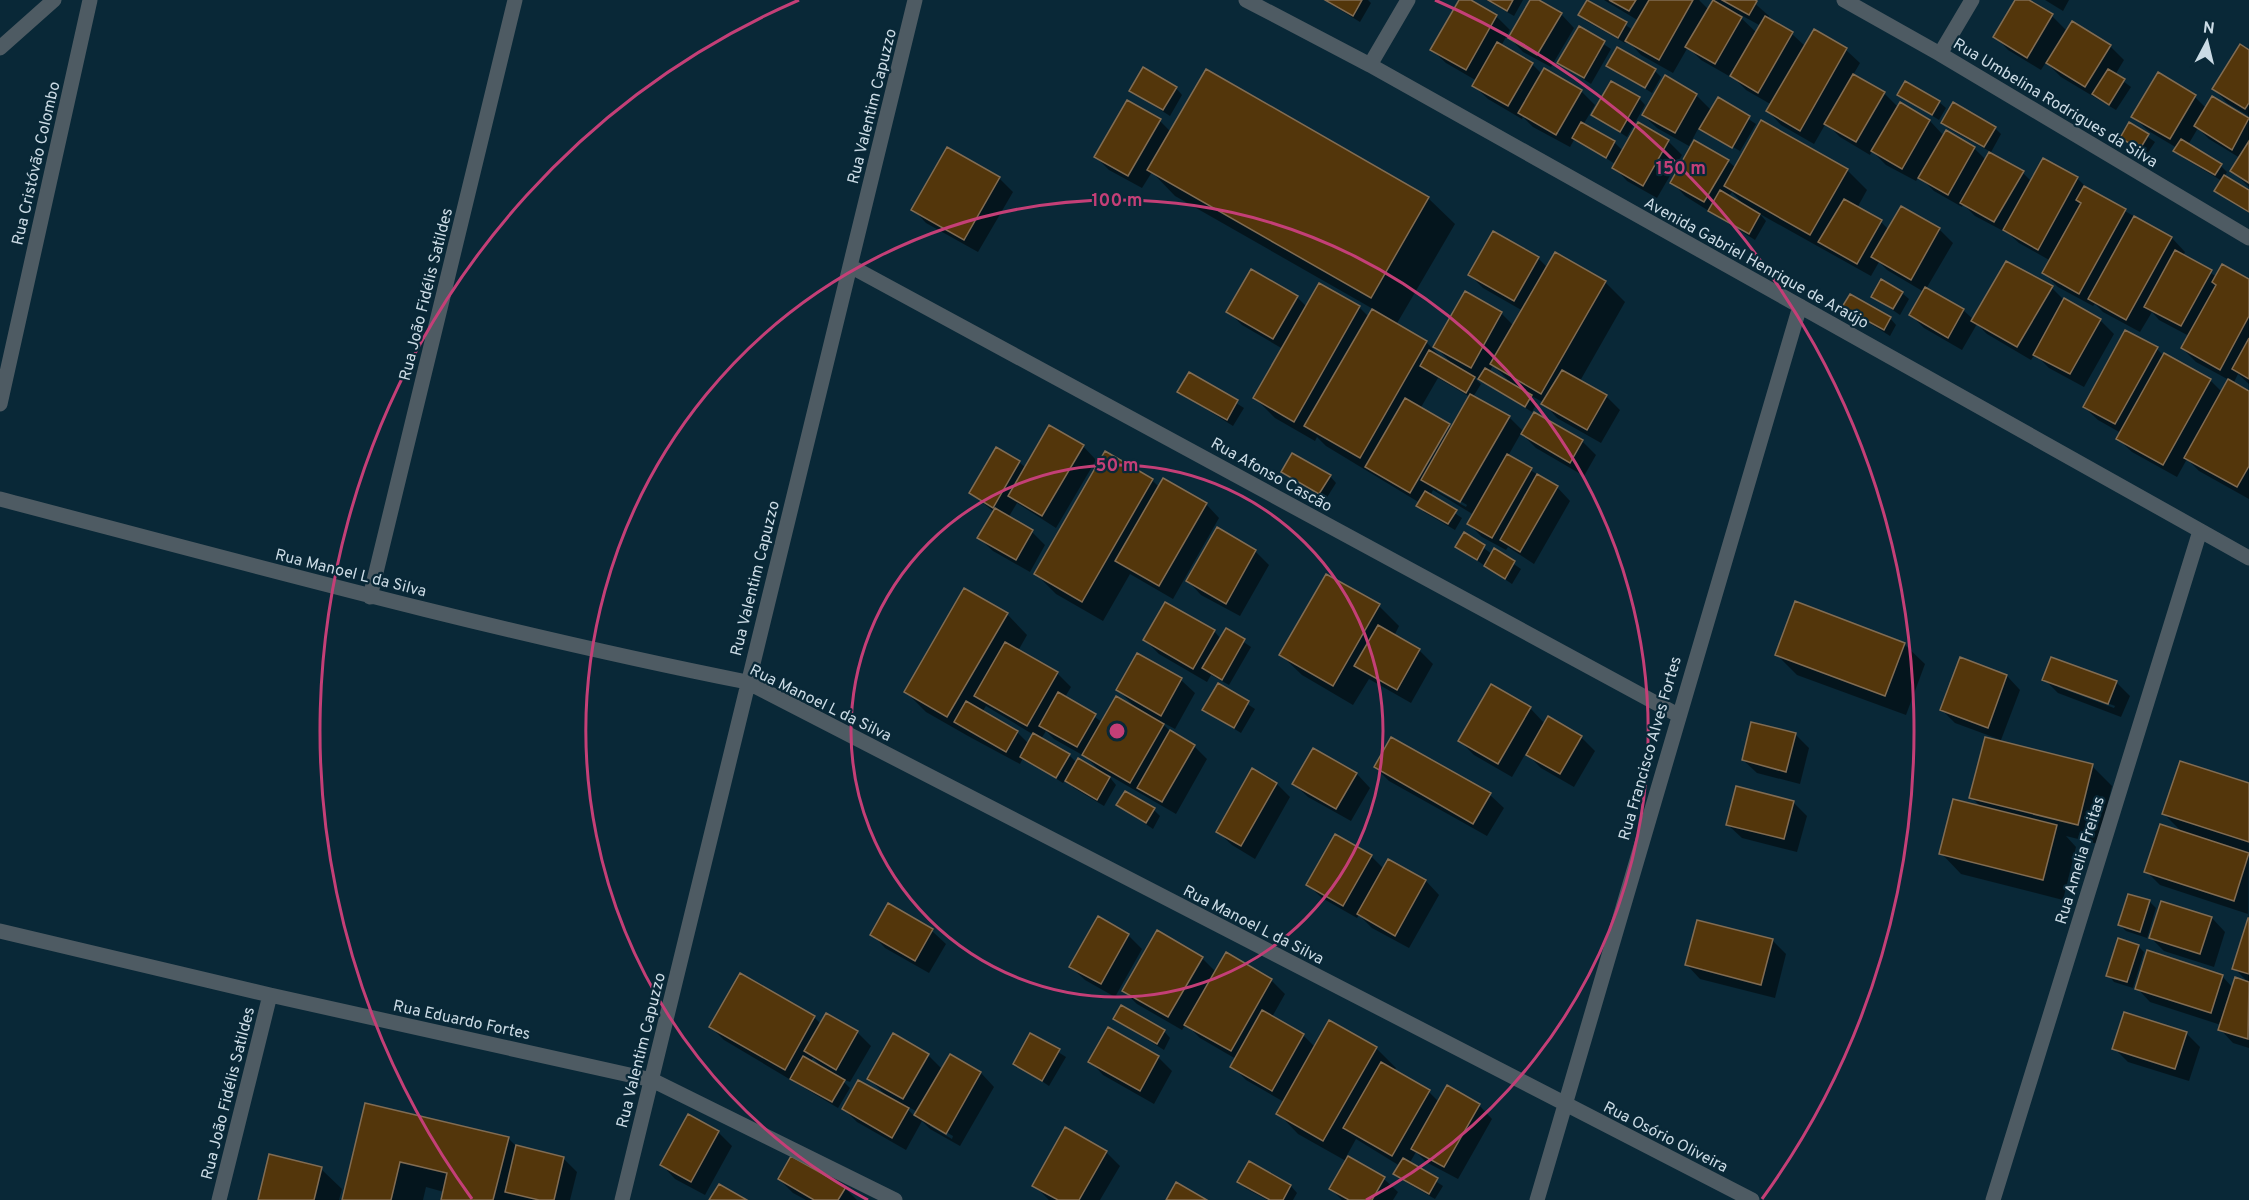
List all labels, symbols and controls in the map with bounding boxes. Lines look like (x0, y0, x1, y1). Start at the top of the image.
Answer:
north arrow (2177, 12, 2237, 72)
text: N (2202, 18, 2216, 40)
street label: Rua Valentim Capuzzo (844, 27, 902, 186)
street label: Rua Umbelina Rodrigues da Silva (1949, 35, 2161, 173)
street label: Rua Cristóvão Colombo (8, 80, 66, 247)
text: 150 m (1656, 158, 1706, 181)
text: 100 m (1091, 190, 1143, 213)
street label: Avenida Gabriel Henrique de Araújo (1640, 193, 1872, 334)
street label: Rua João Fidélis Satildes (396, 206, 458, 383)
street label: Rua Afonso Cascão (1207, 434, 1335, 517)
text: 50 m (1095, 455, 1139, 478)
street label: Rua Valentim Capuzzo (727, 499, 785, 658)
street label: Rua Manoel L da Silva (273, 545, 428, 602)
street label: Rua Francisco Alves Fortes (1615, 654, 1687, 843)
street label: Rua Manoel L da Silva (746, 661, 894, 747)
centre of rings (1107, 721, 1127, 741)
street label: Rua Amelia Freitas (2052, 794, 2110, 927)
street label: Rua Manoel L da Silva (1179, 882, 1327, 970)
street label: Rua Valentim Capuzzo (613, 971, 671, 1130)
street label: Rua Eduardo Fortes (391, 997, 532, 1045)
street label: Rua João Fidélis Satildes (198, 1005, 260, 1182)
street label: Rua Osório Oliveira (1599, 1098, 1731, 1178)

